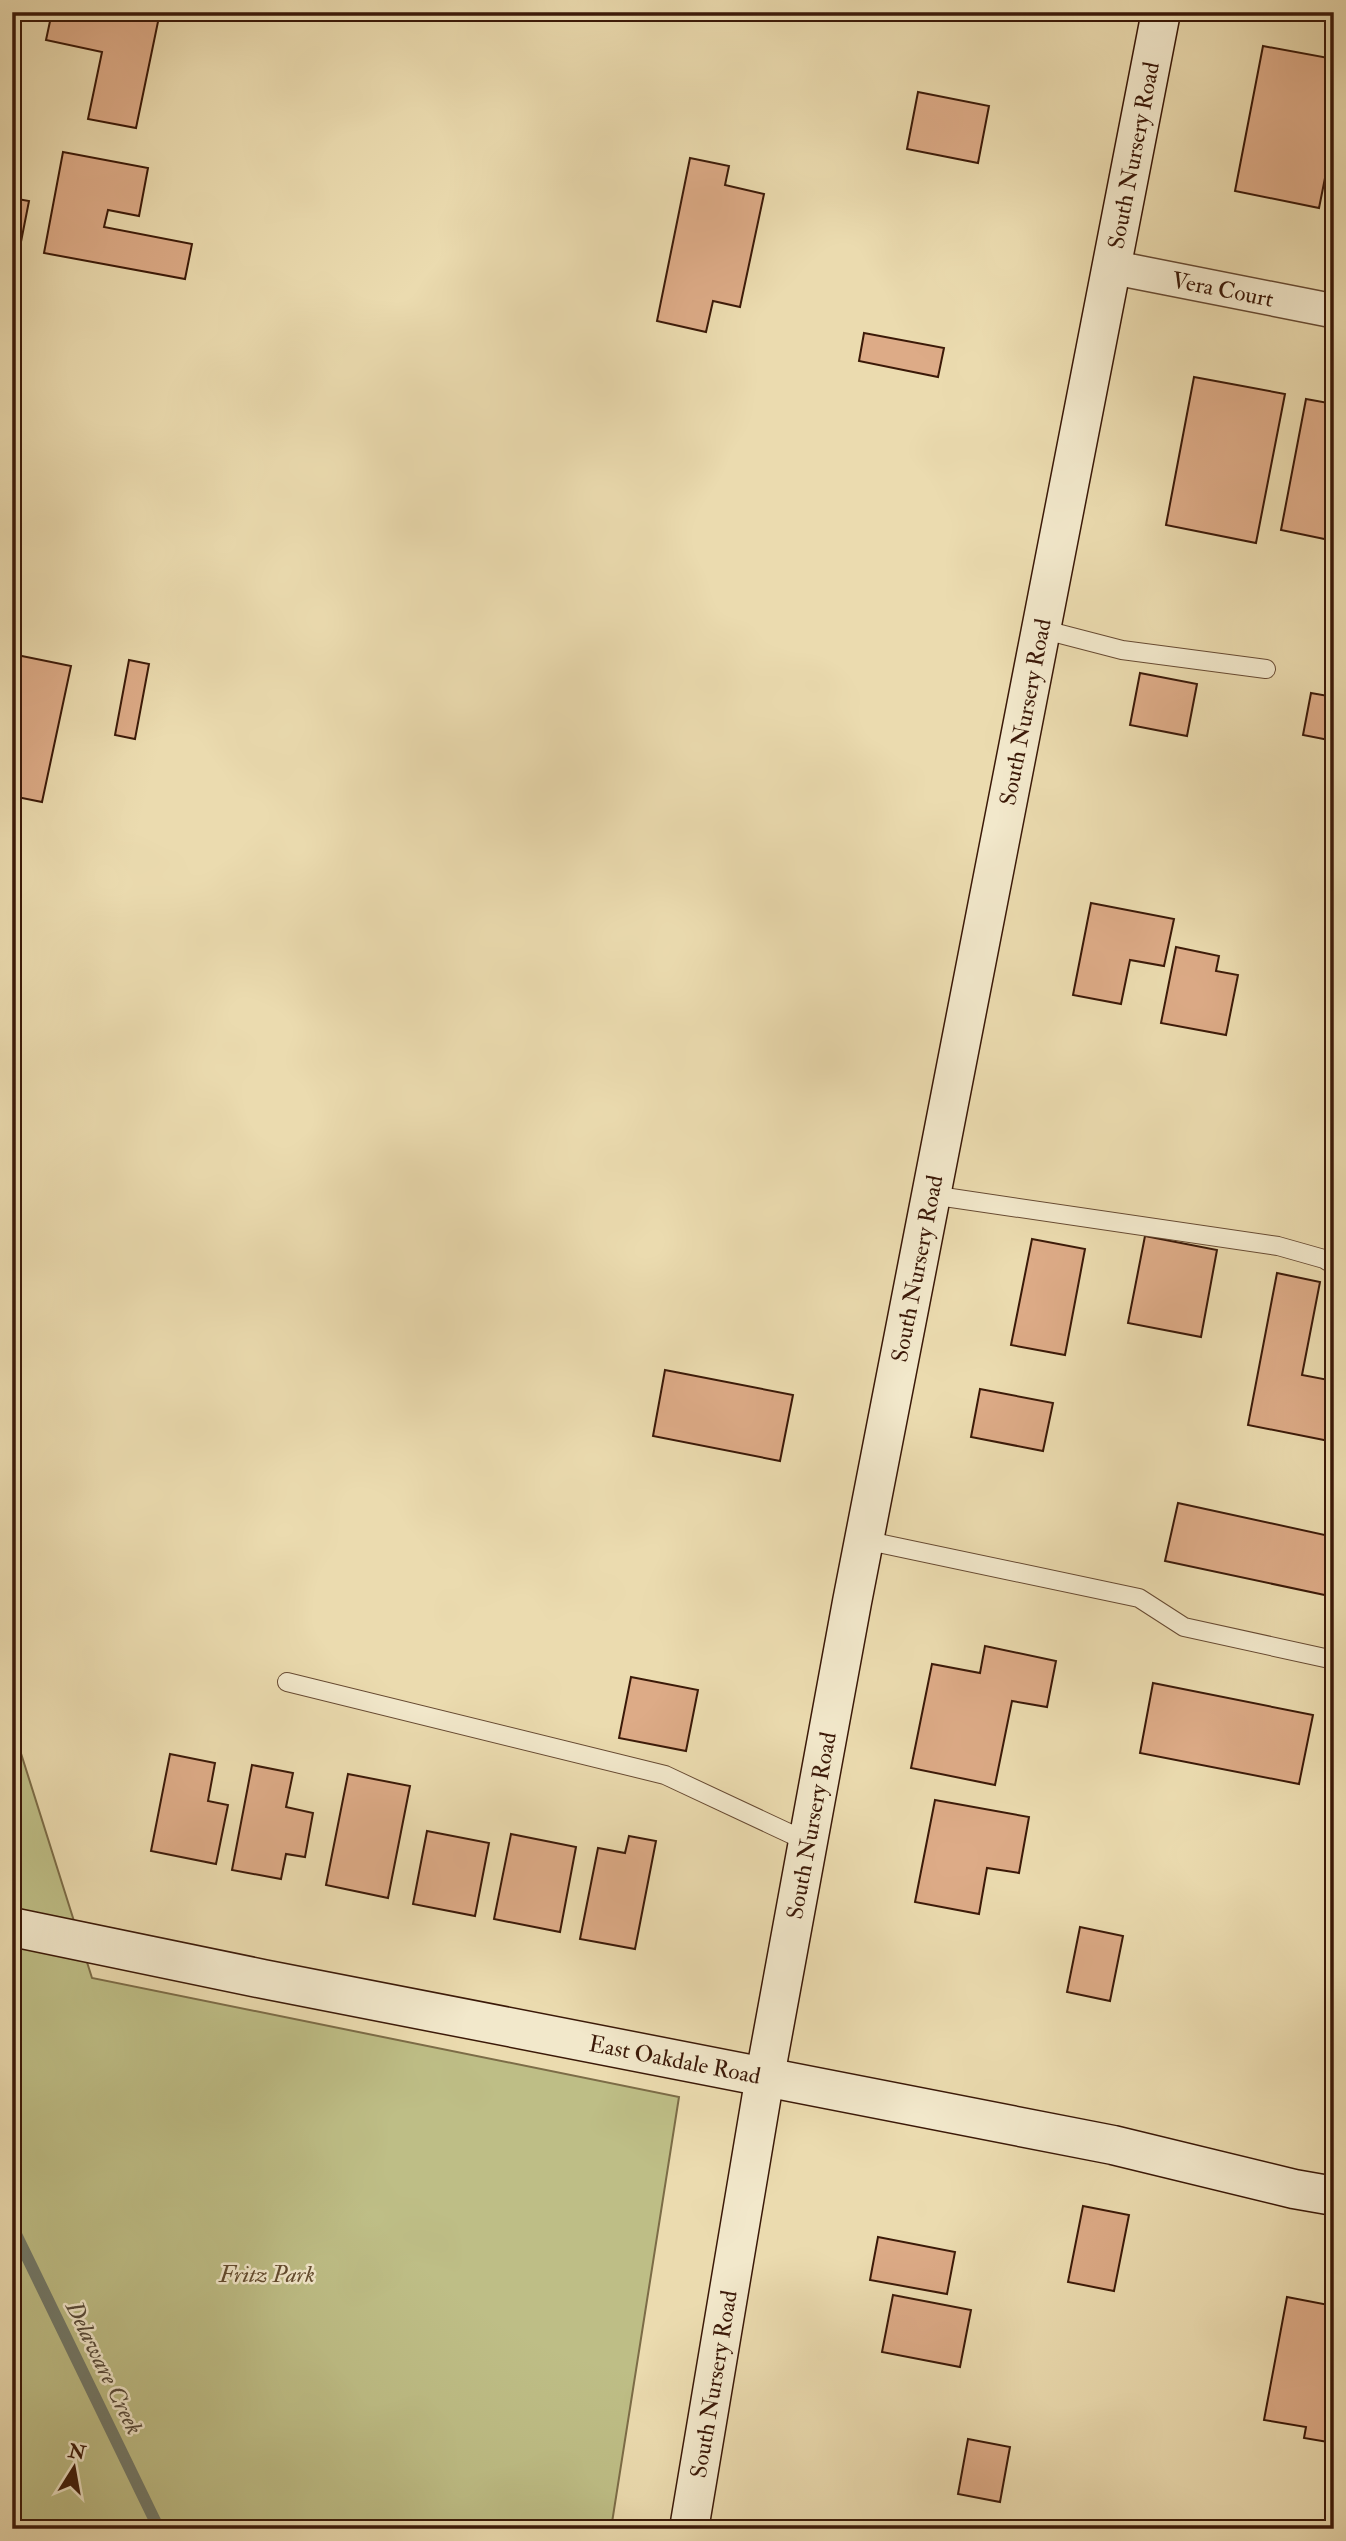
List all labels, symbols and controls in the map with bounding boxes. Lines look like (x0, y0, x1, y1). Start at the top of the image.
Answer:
street label: South Nursery Road (1101, 59, 1165, 251)
street label: Vera Court (1170, 265, 1276, 313)
street label: South Nursery Road (993, 616, 1057, 808)
street label: South Nursery Road (884, 1173, 949, 1364)
street label: South Nursery Road (780, 1730, 842, 1921)
street label: East Oakdale Road (587, 2029, 763, 2090)
park label: Fritz Park (218, 2260, 315, 2289)
street label: South Nursery Road (683, 2288, 743, 2480)
water label: Delaware Creek (58, 2295, 150, 2440)
north arrow (38, 2432, 108, 2502)
text: N (65, 2439, 89, 2466)

